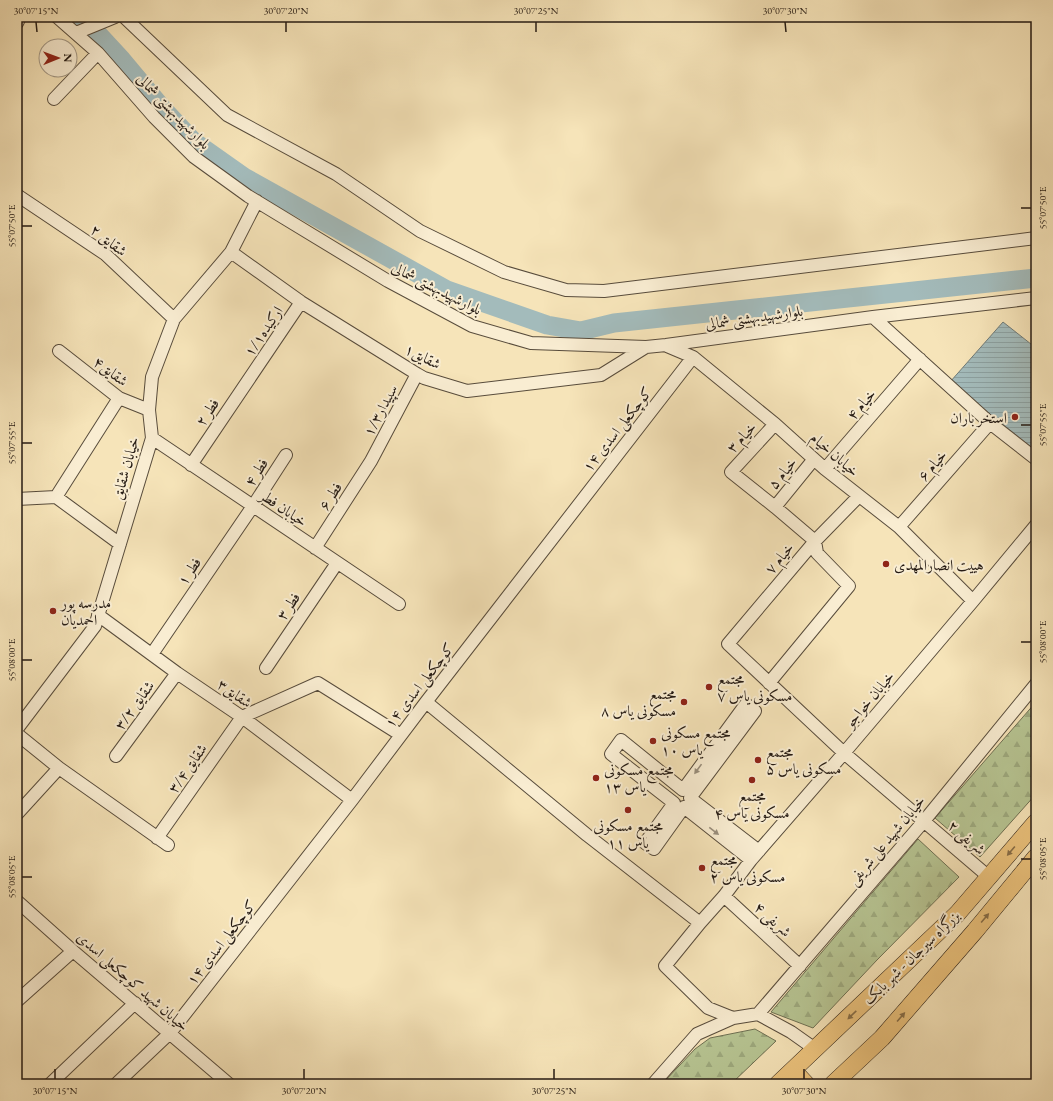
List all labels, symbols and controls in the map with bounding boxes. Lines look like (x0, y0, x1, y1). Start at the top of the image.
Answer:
text: 30°07'15"N (14, 4, 59, 17)
text: 30°07'20"N (264, 4, 309, 17)
text: 30°07'25"N (514, 4, 559, 17)
text: 30°07'30"N (763, 4, 808, 17)
north arrow (38, 38, 78, 78)
text: N (61, 53, 75, 62)
street label: بلوارشهیدبهشتی شمالی (131, 69, 215, 155)
text: 55°07'50"E (1036, 186, 1049, 229)
text: 55°07'50"E (5, 204, 18, 247)
street label: شقایق ۲ (87, 220, 131, 260)
street label: بلوارشهیدبهشتی شمالی (388, 257, 485, 321)
street label: بلوارشهیدبهشتی شمالی (704, 301, 805, 335)
street label: ارکیده۱/۱ (239, 302, 287, 360)
street label: شقایق۱ (402, 339, 444, 373)
street label: شقایق۴ (90, 352, 132, 390)
street label: سپیدار۱/۳ (359, 381, 403, 440)
street label: کوچکعلی اسدی ۱۴ (578, 383, 658, 476)
street label: خیام ۴ (842, 384, 883, 426)
street label: فطر ۲ (191, 394, 224, 430)
text: 55°07'55"E (1036, 403, 1049, 446)
place label: استخر باران (950, 408, 1007, 428)
marker: استخر باران (1010, 412, 1020, 422)
street label: خیام ۳ (722, 418, 763, 459)
text: 55°07'55"E (5, 421, 18, 464)
street label: خیابان خیام (804, 428, 863, 483)
street label: خیابان شقایق (107, 434, 143, 502)
street label: خیام ۶ (913, 445, 954, 487)
street label: خیام ۵ (763, 453, 804, 495)
street label: فطر ۴ (240, 454, 273, 490)
street label: فطر ۶ (314, 478, 347, 514)
street label: خیابان فطر (255, 484, 311, 531)
street label: خیام ۷ (760, 538, 801, 580)
street label: فطر ۱ (173, 553, 206, 589)
place label: هییت انصارالمهدی (894, 555, 984, 574)
marker: هییت انصارالمهدی (881, 559, 891, 569)
street label: فطر ۳ (272, 588, 305, 624)
place label: مدرسه پور احمدیان (59, 593, 111, 629)
marker: مدرسه پور احمدیان (48, 606, 58, 616)
text: 55°08'00"E (1036, 620, 1049, 663)
text: 55°08'00"E (5, 638, 18, 681)
street label: کوچکعلی اسدی ۱۴ (380, 639, 460, 732)
street label: خیابان خواجو (839, 667, 898, 733)
place label: مجتمع مسکونی یاس ۷ (717, 669, 792, 705)
street label: شقایق۳ (214, 674, 256, 712)
street label: شقایق ۳/۲ (110, 677, 158, 733)
marker: مجتمع مسکونی یاس ۷ (704, 682, 714, 692)
place label: مجتمع مسکونی یاس ۸ (601, 684, 676, 720)
marker: مجتمع مسکونی یاس ۸ (679, 697, 689, 707)
place label: مجتمع مسکونی یاس ۱۰ (661, 723, 730, 759)
marker: مجتمع مسکونی یاس ۱۰ (648, 736, 658, 746)
street label: شقایق ۳/۴ (163, 740, 211, 796)
place label: مجتمع مسکونی یاس ۵ (766, 742, 841, 778)
marker: مجتمع مسکونی یاس ۵ (753, 755, 763, 765)
place label: مجتمع مسکونی یاس ۱۳ (604, 760, 673, 796)
one-way arrow (694, 764, 702, 775)
marker: مجتمع مسکونی یاس ۱۳ (591, 773, 601, 783)
marker: مجتمع مسکونی یاس ۴ (747, 775, 757, 785)
place label: مجتمع مسکونی یاس ۴ (714, 786, 790, 822)
street label: خیابان شهید علی شریفی (843, 791, 930, 890)
marker: مجتمع مسکونی یاس ۱۱ (623, 805, 633, 815)
place label: مجتمع مسکونی یاس ۱۱ (593, 816, 663, 852)
street label: شریفی ۲ (943, 816, 990, 860)
one-way arrow (709, 827, 720, 835)
text: 55°08'05"E (1036, 837, 1049, 880)
one-way arrow (1006, 846, 1015, 857)
place label: مجتمع مسکونی یاس ۲ (710, 850, 785, 886)
text: 55°08'05"E (5, 855, 18, 898)
marker: مجتمع مسکونی یاس ۲ (697, 863, 707, 873)
street label: کوچکعلی اسدی ۱۴ (182, 896, 262, 989)
street label: شریفی ۴ (749, 897, 796, 942)
street label: بزرگراه سیرجان - شهر بابک (859, 906, 964, 1009)
one-way arrow (981, 913, 990, 924)
street label: خیابان شهید کوچکعلی اسدی (72, 927, 193, 1036)
one-way arrow (847, 1010, 857, 1019)
one-way arrow (896, 1012, 905, 1022)
text: 30°07'15"N (33, 1084, 78, 1097)
text: 30°07'20"N (282, 1084, 327, 1097)
text: 30°07'25"N (532, 1084, 577, 1097)
text: 30°07'30"N (782, 1084, 827, 1097)

